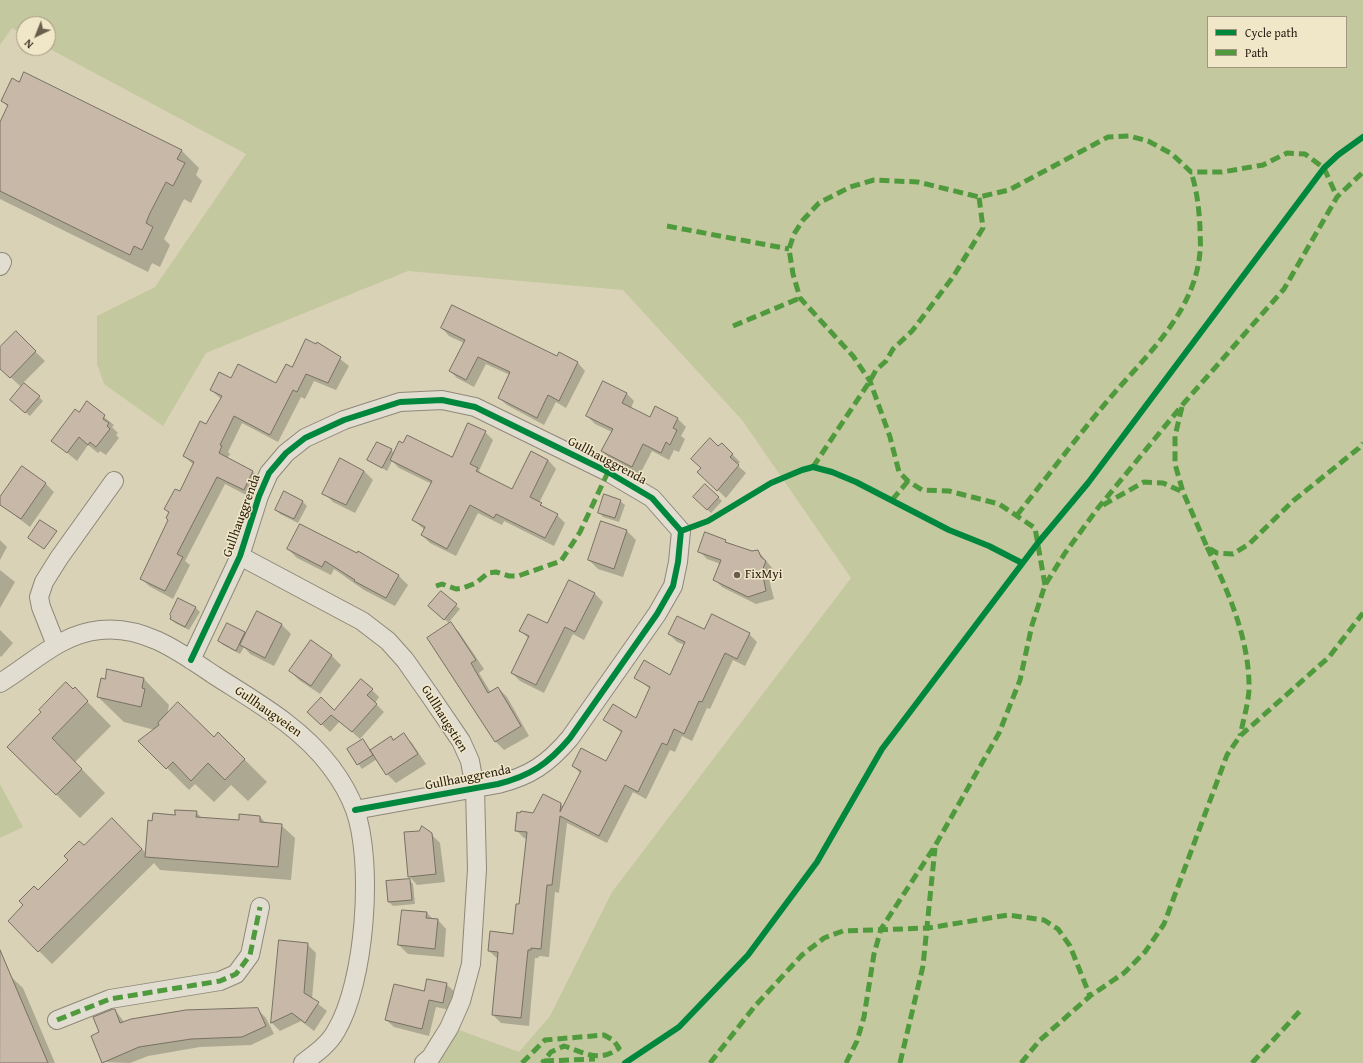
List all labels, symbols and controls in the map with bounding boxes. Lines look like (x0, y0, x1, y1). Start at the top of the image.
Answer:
north arrow (16, 16, 56, 56)
legend (1207, 16, 1347, 68)
text: Cycle path (1245, 24, 1297, 41)
text: N (20, 36, 37, 52)
text: Path (1245, 44, 1268, 61)
street label: Gullhauggrenda (565, 434, 649, 488)
street label: Gullhauggrenda (220, 472, 264, 560)
place label: FixMyi (745, 567, 782, 583)
marker: FixMyi (732, 570, 742, 580)
street label: Gullhaugveien (231, 683, 305, 741)
street label: Gullhaugstien (417, 683, 471, 755)
street label: Gullhauggrenda (424, 762, 512, 794)

